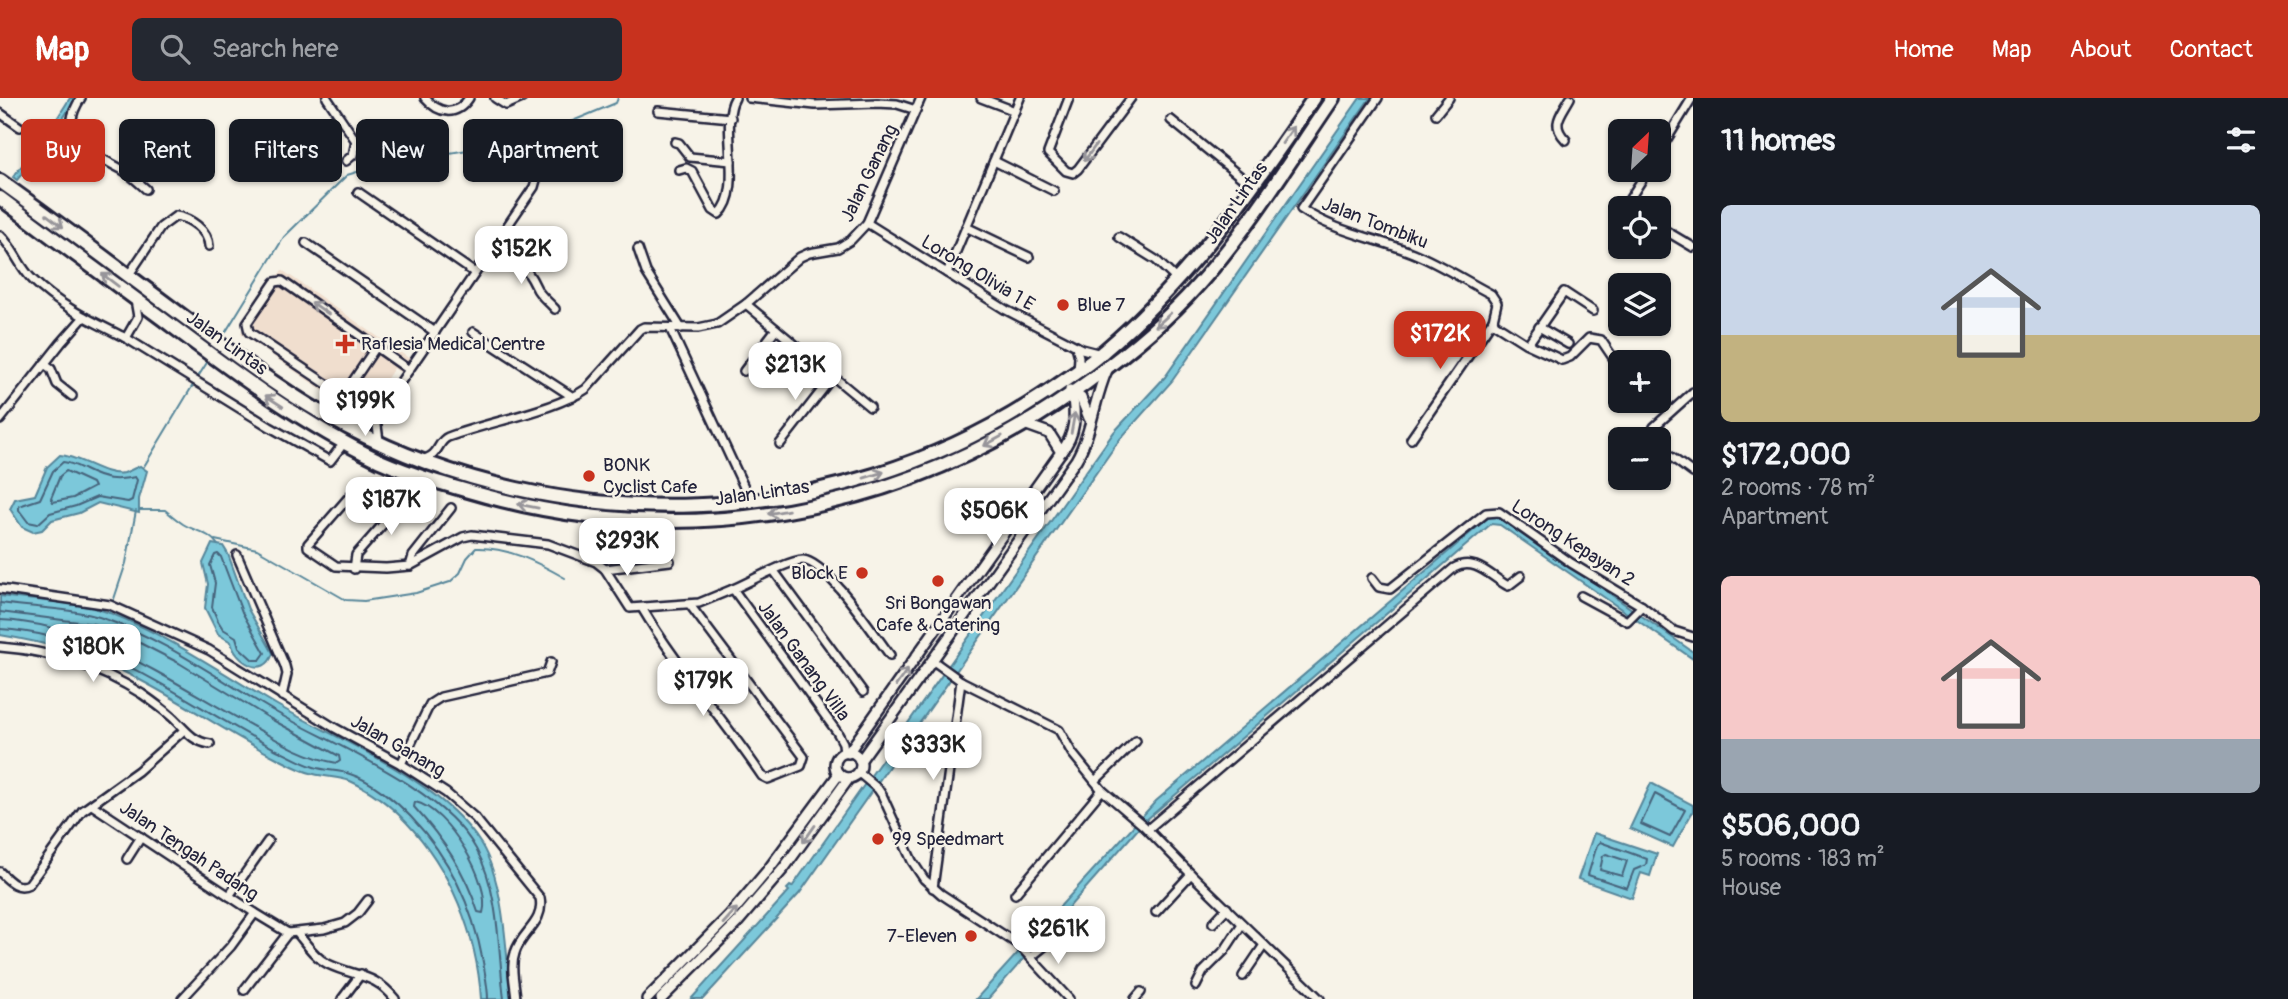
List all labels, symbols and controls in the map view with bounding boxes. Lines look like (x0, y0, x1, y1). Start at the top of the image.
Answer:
search box (132, 18, 622, 81)
text: Map (35, 29, 90, 70)
icon: search (156, 30, 194, 68)
text: Search here (212, 33, 339, 65)
text: Home (1893, 35, 1954, 64)
text: Map (1992, 35, 2032, 64)
text: About (2070, 35, 2132, 64)
text: Contact (2170, 35, 2253, 64)
chip: Buy (21, 119, 105, 182)
chip: Rent (119, 119, 215, 182)
chip: Filters (229, 119, 342, 182)
chip: New (356, 119, 449, 182)
chip: Apartment (463, 119, 623, 182)
north arrow (1608, 119, 1671, 182)
map controls (1608, 119, 1671, 490)
street label: Jalan Ganang (835, 120, 903, 226)
icon: filters (2222, 121, 2260, 159)
text: 11 homes (1721, 122, 1835, 159)
one-way arrow (1281, 126, 1295, 145)
one-way arrow (1083, 143, 1098, 162)
street label: Jalan Lintas (1199, 157, 1273, 249)
street label: Jalan Tombiku (1318, 192, 1432, 254)
button: locate (1608, 196, 1671, 259)
one-way arrow (46, 213, 65, 228)
pin: $152K (472, 226, 570, 286)
street label: Lorong Olivia 1 E (917, 230, 1039, 316)
text: $152K (491, 234, 551, 263)
icon: home (1928, 250, 2054, 376)
one-way arrow (102, 273, 120, 288)
button: layers (1608, 273, 1671, 336)
place label: Blue 7 (1077, 293, 1125, 317)
marker: Blue 7 (1055, 297, 1071, 313)
one-way arrow (311, 301, 330, 315)
street label: Jalan Lintas (181, 305, 273, 381)
one-way arrow (1155, 312, 1172, 329)
pin: $172K (1391, 312, 1489, 371)
text: $172K (1410, 319, 1470, 348)
place label: Raflesia Medical Centre (361, 332, 545, 356)
marker: Raflesia Medical Centre (335, 334, 355, 354)
pin: $213K (746, 342, 844, 402)
text: $213K (764, 350, 826, 379)
button: + (1608, 350, 1671, 413)
pin: $199K (316, 378, 414, 438)
text: $199K (335, 386, 395, 415)
one-way arrow (265, 394, 285, 408)
one-way arrow (1066, 412, 1080, 435)
button: − (1608, 427, 1671, 490)
one-way arrow (983, 435, 1004, 448)
text: $172,000 (1721, 436, 1851, 473)
place label: BONK Cyclist Cafe (603, 453, 698, 499)
one-way arrow (863, 467, 885, 480)
marker: BONK Cyclist Cafe (581, 468, 597, 484)
text: 2 rooms · 78 m² (1721, 473, 1875, 502)
street label: Jalan Lintas (713, 474, 811, 511)
pin: $187K (342, 478, 440, 537)
text: $187K (361, 485, 421, 514)
pin: $506K (945, 489, 1043, 548)
street label: Lorong Kepayan 2 (1507, 494, 1639, 592)
text: $506K (960, 496, 1028, 525)
one-way arrow (517, 499, 540, 513)
text: Apartment (1721, 502, 1828, 531)
one-way arrow (767, 506, 790, 519)
pin: $293K (578, 518, 676, 578)
text: $293K (595, 526, 659, 555)
place label: Block E (791, 561, 848, 585)
marker: Block E (854, 565, 870, 581)
marker: Sri Bongawan Cafe & Catering (930, 573, 946, 589)
place label: Sri Bongawan Cafe & Catering (876, 591, 1000, 637)
street label: Jalan Ganang Villa (752, 596, 856, 726)
icon: home (1928, 621, 2054, 747)
pin: $180K (44, 624, 142, 684)
text: $180K (62, 632, 124, 661)
pin: $179K (654, 658, 752, 718)
text: $179K (673, 666, 733, 695)
one-way arrow (895, 668, 909, 687)
street label: Jalan Ganang (346, 709, 450, 783)
pin: $333K (884, 722, 982, 782)
text: $333K (901, 730, 965, 759)
street label: Jalan Tengah Padang (115, 796, 263, 906)
text: $506,000 (1721, 807, 1861, 844)
one-way arrow (802, 824, 817, 843)
place label: 99 Speedmart (892, 827, 1004, 851)
marker: 99 Speedmart (870, 831, 886, 847)
text: 5 rooms · 183 m² (1721, 844, 1885, 873)
text: House (1721, 873, 1781, 902)
pin: $261K (1009, 906, 1107, 966)
one-way arrow (721, 907, 737, 925)
text: $261K (1027, 914, 1089, 943)
place label: 7-Eleven (887, 924, 957, 948)
marker: 7-Eleven (963, 928, 979, 944)

